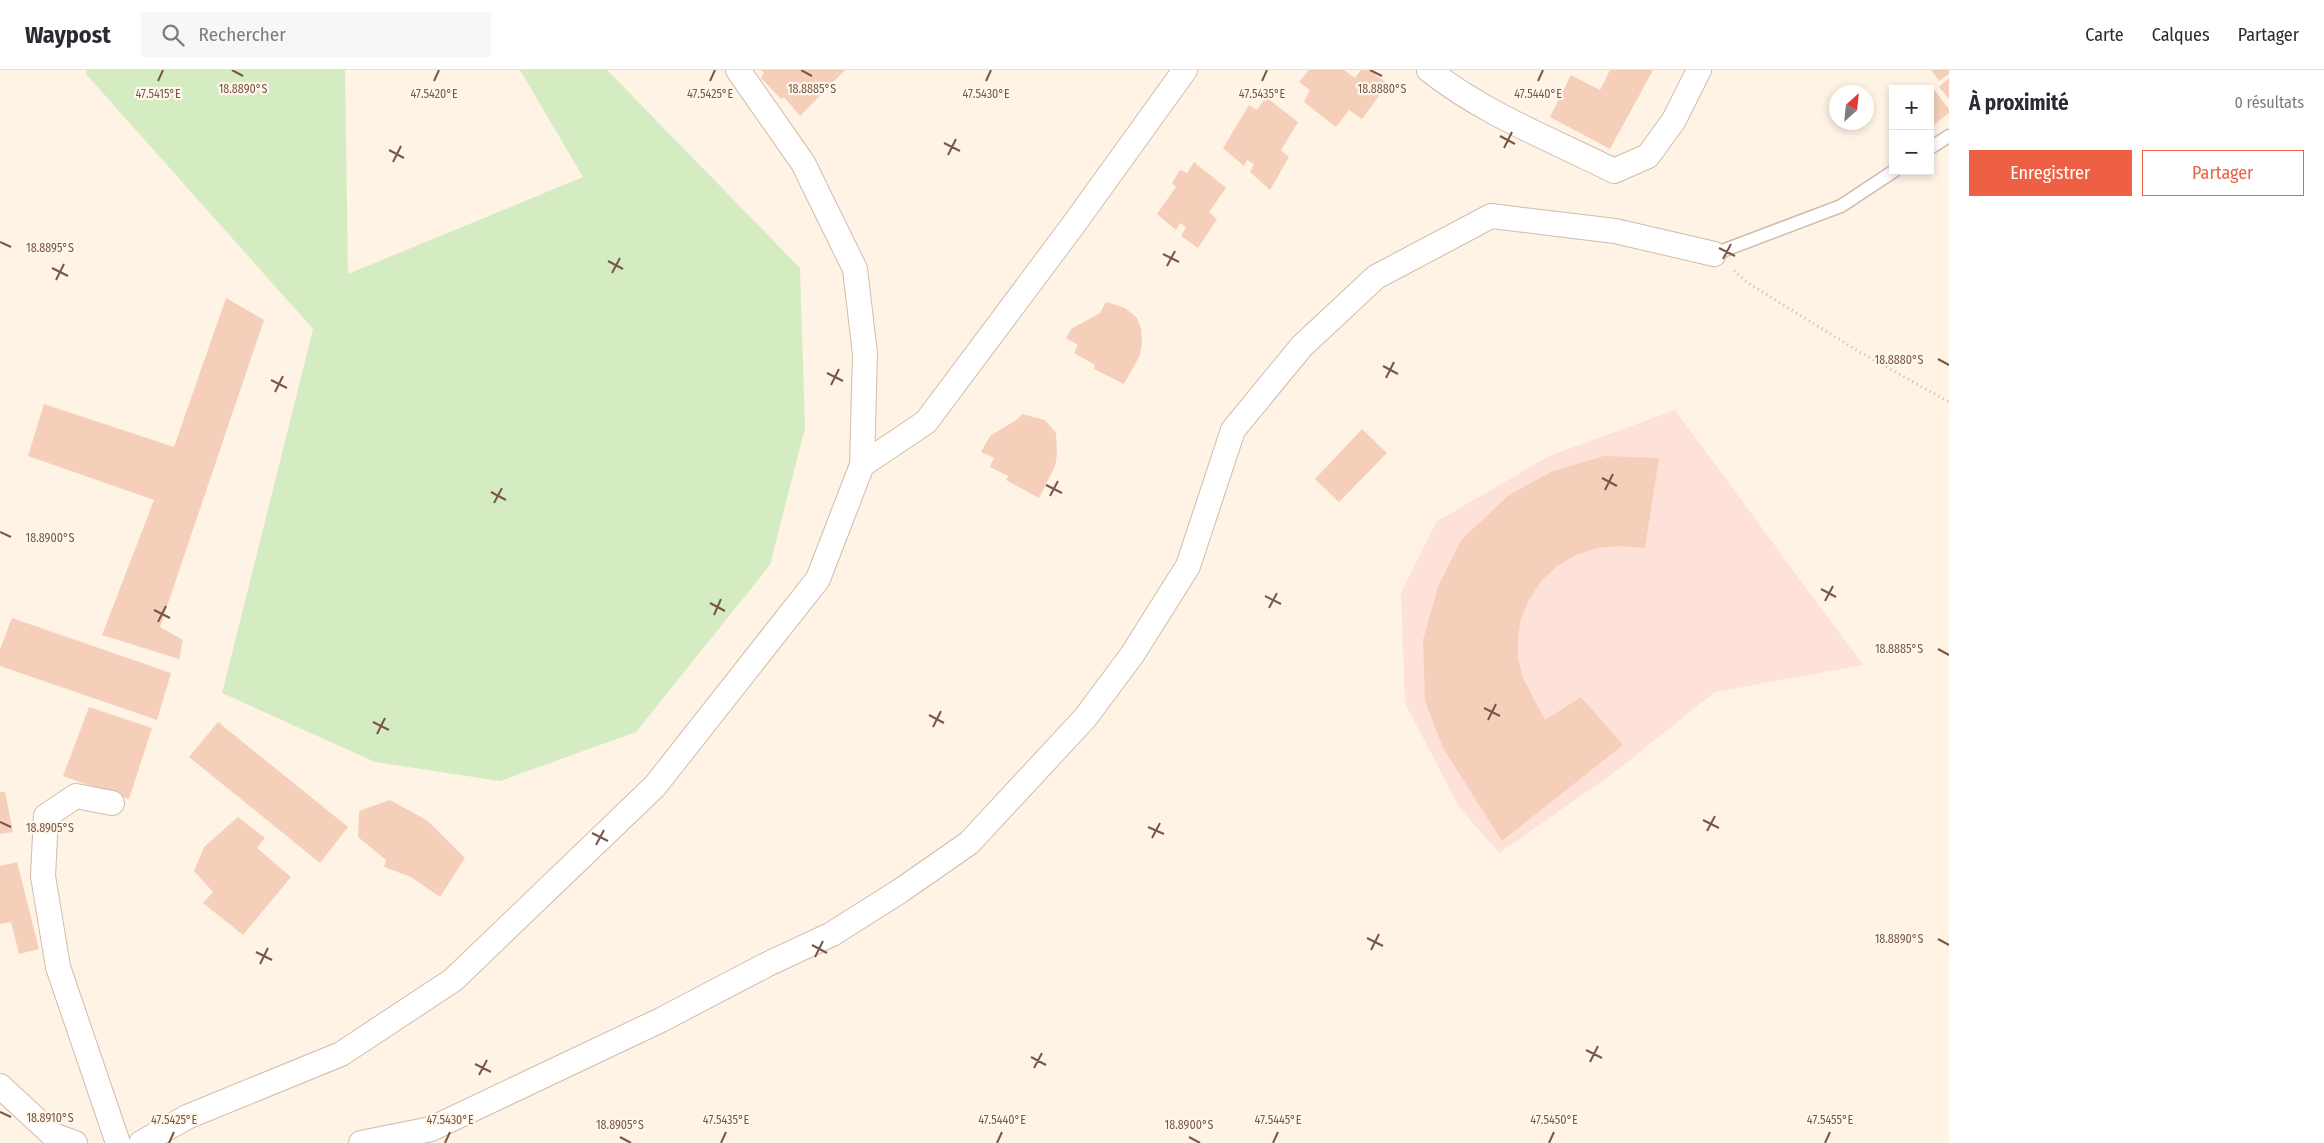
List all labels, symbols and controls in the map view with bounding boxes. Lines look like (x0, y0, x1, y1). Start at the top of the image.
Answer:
search box (141, 12, 491, 57)
text: Waypost (25, 21, 111, 49)
icon: search (159, 21, 187, 49)
text: Rechercher (199, 23, 286, 46)
text: Carte (2085, 24, 2124, 46)
text: Calques (2152, 24, 2210, 46)
text: Partager (2238, 24, 2299, 46)
text: 18.8890°S (219, 82, 267, 96)
text: 18.8885°S (788, 82, 836, 96)
text: 18.8880°S (1357, 82, 1407, 96)
north arrow (1829, 85, 1874, 130)
map controls (1889, 85, 1934, 175)
button: + (1889, 85, 1934, 130)
text: 47.5415°E (135, 87, 181, 101)
text: 47.5420°E (410, 87, 458, 101)
text: 47.5425°E (687, 87, 733, 101)
text: 47.5430°E (962, 87, 1010, 101)
text: 47.5435°E (1239, 87, 1286, 101)
text: 47.5440°E (1514, 87, 1562, 101)
text: À proximité (1969, 90, 2069, 116)
text: 0 résultats (2234, 93, 2304, 112)
button: − (1889, 130, 1934, 175)
button: Enregistrer (1969, 150, 2132, 196)
button: Partager (2142, 150, 2304, 196)
text: 18.8895°S (26, 241, 74, 255)
text: 18.8880°S (1874, 353, 1924, 367)
text: 18.8900°S (26, 531, 75, 545)
text: 18.8885°S (1875, 642, 1923, 656)
text: 18.8905°S (26, 821, 74, 835)
text: 18.8890°S (1875, 932, 1923, 946)
text: 18.8910°S (26, 1111, 74, 1125)
text: 47.5425°E (151, 1113, 197, 1127)
text: 47.5430°E (426, 1113, 474, 1127)
text: 47.5435°E (703, 1113, 750, 1127)
text: 47.5440°E (978, 1113, 1026, 1127)
text: 47.5445°E (1255, 1113, 1302, 1127)
text: 47.5450°E (1530, 1113, 1578, 1127)
text: 47.5455°E (1807, 1113, 1854, 1127)
text: 18.8905°S (596, 1118, 644, 1132)
text: 18.8900°S (1165, 1118, 1214, 1132)

